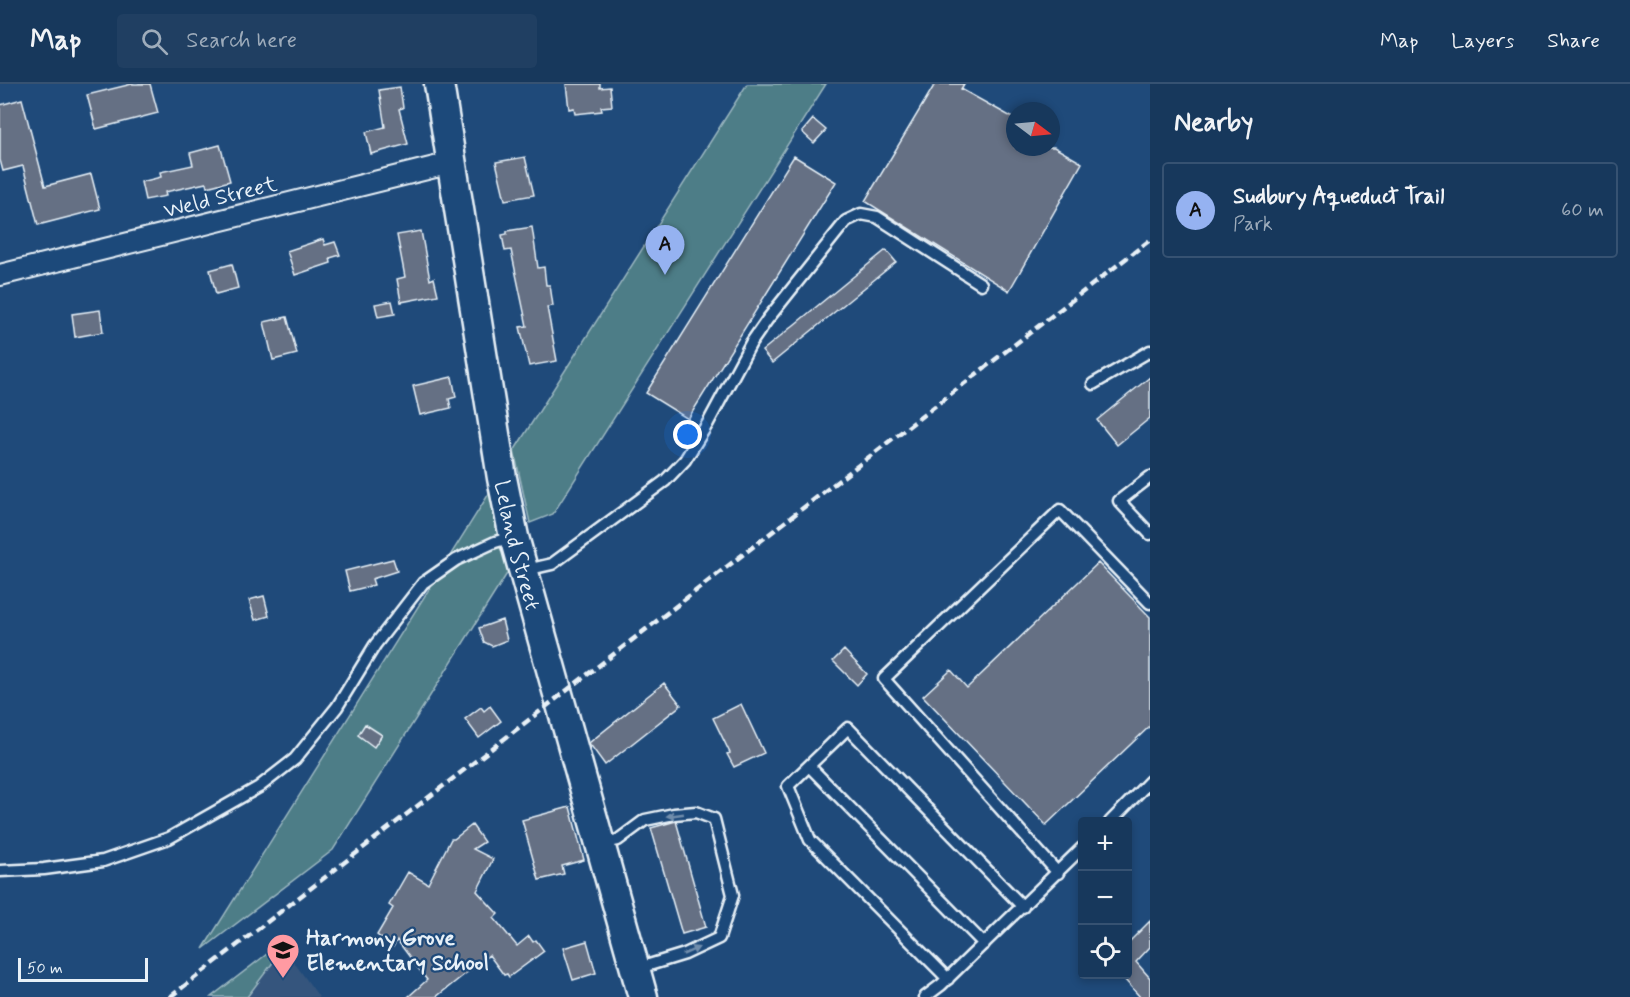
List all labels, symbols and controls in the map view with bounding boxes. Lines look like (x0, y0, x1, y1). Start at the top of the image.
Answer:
search box (117, 14, 537, 68)
text: Map (30, 23, 81, 60)
icon: search (138, 25, 171, 58)
text: Search here (186, 27, 297, 55)
text: Map (1380, 27, 1418, 55)
text: Layers (1451, 27, 1514, 55)
text: Share (1547, 27, 1600, 55)
north arrow (1006, 102, 1060, 156)
text: Nearby (1174, 106, 1253, 140)
street label: Weld Street (161, 170, 280, 226)
text: Sudbury Aqueduct Trail (1233, 183, 1444, 211)
text: A (1189, 197, 1202, 224)
text: 60 m (1561, 197, 1604, 224)
text: Park (1233, 211, 1273, 238)
pin: A (646, 226, 684, 275)
your location (673, 420, 702, 449)
street label: Leland Street (487, 478, 546, 614)
one-way arrow (666, 810, 685, 819)
map controls (1078, 817, 1132, 979)
button: + (1078, 817, 1132, 871)
button: − (1078, 871, 1132, 925)
place label: Harmony Grove Elementary School (306, 925, 489, 978)
button: locate (1078, 925, 1132, 979)
school or university icon: Harmony Grove Elementary School (265, 932, 301, 979)
one-way arrow (682, 946, 700, 956)
scale bar (18, 955, 148, 982)
text: 50 m (27, 958, 63, 979)

